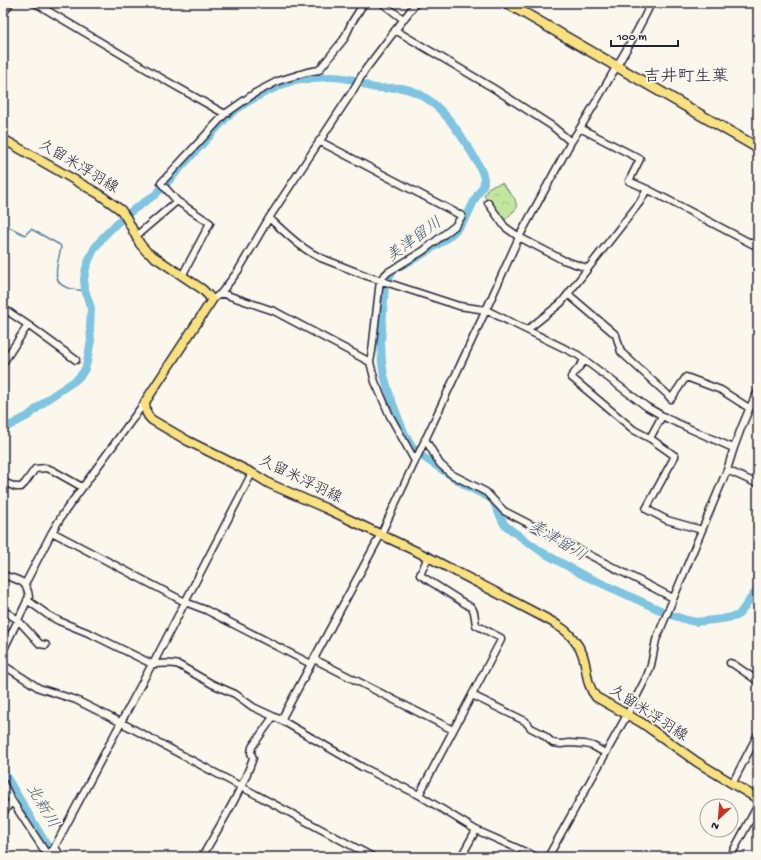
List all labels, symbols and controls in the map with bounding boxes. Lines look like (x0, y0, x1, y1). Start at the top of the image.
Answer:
scale bar (611, 22, 678, 48)
text: 100 m (616, 31, 647, 45)
district label: 吉井町生葉 (644, 67, 729, 88)
street label: 久留米浮羽線 (35, 135, 122, 198)
water label: 美津留川 (383, 214, 446, 267)
street label: 久留米浮羽線 (256, 451, 345, 508)
water label: 美津留川 (525, 516, 590, 567)
street label: 久留米浮羽線 (605, 681, 691, 746)
water label: 北新川 (20, 781, 62, 832)
north arrow (699, 798, 739, 838)
text: N (710, 818, 721, 832)

